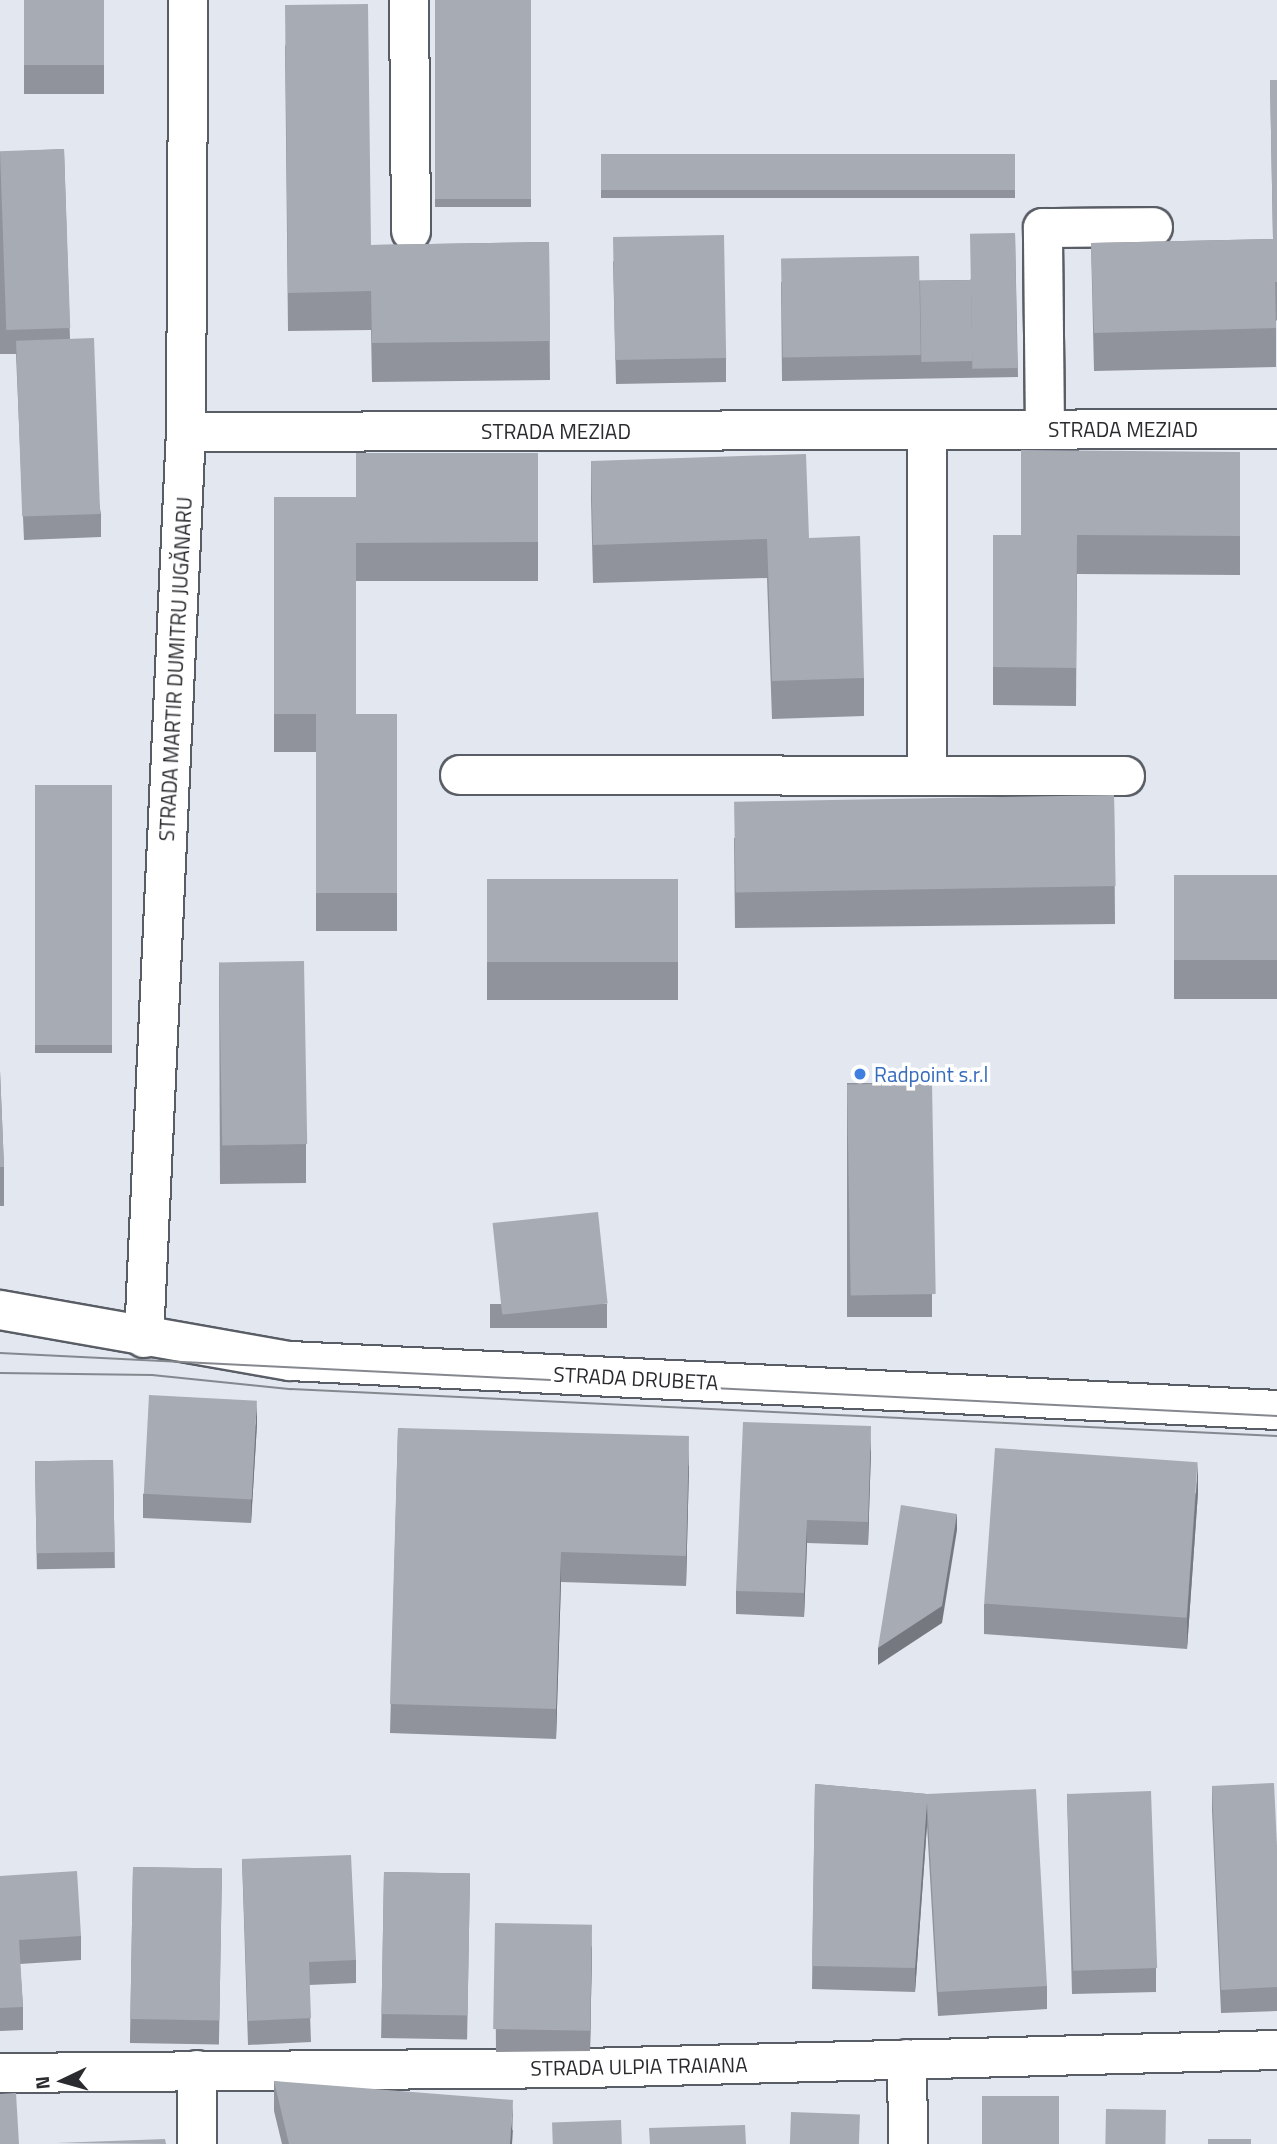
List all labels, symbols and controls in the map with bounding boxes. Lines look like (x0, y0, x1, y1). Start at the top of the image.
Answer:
street label: STRADA MEZIAD (1048, 416, 1198, 442)
street label: STRADA MEZIAD (481, 418, 631, 444)
street label: STRADA MARTIR DUMITRU JUGĂNARU (153, 496, 197, 842)
place label: Radpoint s.r.l (874, 1061, 988, 1087)
marker: Radpoint s.r.l (852, 1066, 868, 1082)
street label: STRADA DRUBETA (553, 1361, 719, 1395)
north arrow (28, 2046, 98, 2116)
street label: STRADA ULPIA TRAIANA (530, 2052, 748, 2080)
text: N (27, 2075, 57, 2091)

